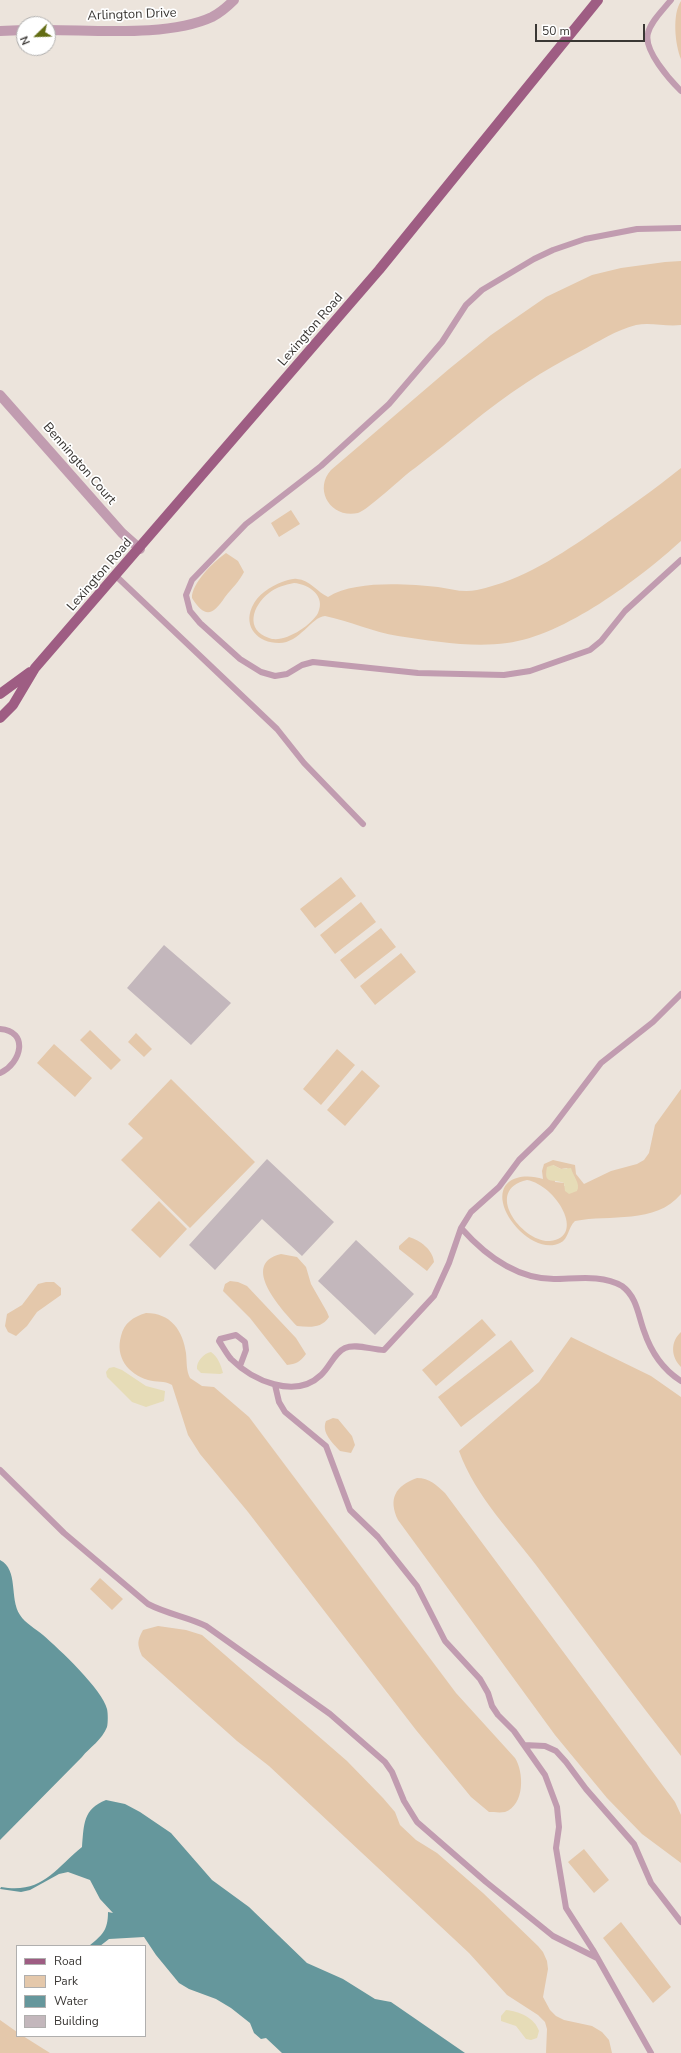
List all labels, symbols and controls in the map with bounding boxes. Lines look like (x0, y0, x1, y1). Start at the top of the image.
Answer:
street label: Arlington Drive (87, 6, 177, 24)
north arrow (16, 16, 56, 56)
scale bar (537, 16, 647, 42)
text: 50 m (542, 23, 570, 39)
text: N (17, 34, 34, 47)
street label: Lexington Road (275, 290, 347, 370)
street label: Bennington Court (39, 420, 119, 508)
street label: Lexington Road (64, 535, 136, 615)
legend (16, 1945, 146, 2037)
text: Road (54, 1953, 82, 1969)
text: Park (54, 1973, 78, 1989)
text: Water (54, 1993, 88, 2009)
text: Building (54, 2013, 99, 2029)

